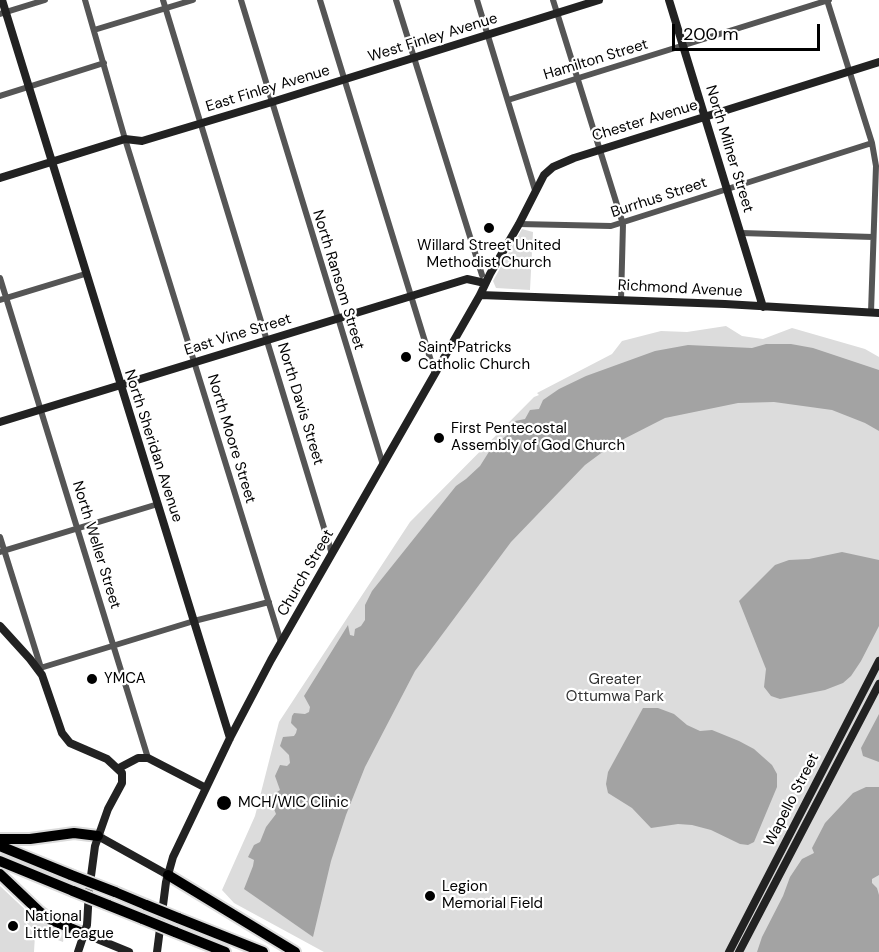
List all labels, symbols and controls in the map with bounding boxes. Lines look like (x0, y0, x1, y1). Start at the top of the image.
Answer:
street label: West Finley Avenue (366, 10, 500, 66)
scale bar (675, 12, 824, 50)
text: 200 m (683, 22, 739, 46)
street label: Hamilton Street (542, 36, 650, 84)
street label: East Finley Avenue (204, 62, 332, 116)
street label: North Milner Street (701, 83, 757, 215)
street label: Chester Avenue (590, 96, 700, 146)
street label: Burrhus Street (609, 174, 709, 222)
street label: North Ransom Street (308, 208, 368, 352)
marker: Willard Street United Methodist Church (482, 221, 496, 235)
place label: Willard Street United Methodist Church (417, 237, 561, 272)
street label: Richmond Avenue (617, 277, 743, 301)
street label: East Vine Street (182, 310, 294, 360)
place label: Saint Patricks Catholic Church (418, 339, 530, 374)
street label: North Davis Street (273, 341, 327, 467)
marker: Saint Patricks Catholic Church (399, 350, 413, 364)
street label: North Sheridan Avenue (120, 367, 186, 525)
street label: North Moore Street (203, 372, 259, 506)
place label: First Pentecostal Assembly of God Church (451, 420, 625, 455)
marker: First Pentecostal Assembly of God Church (432, 431, 446, 445)
street label: North Weller Street (68, 479, 124, 611)
street label: Church Street (274, 527, 338, 619)
place label: YMCA (104, 670, 146, 688)
park label: Greater Ottumwa Park (566, 671, 664, 706)
marker: YMCA (85, 672, 99, 686)
street label: Wapello Street (761, 750, 823, 850)
marker: MCH/WIC Clinic (215, 794, 233, 812)
place label: MCH/WIC Clinic (238, 794, 349, 812)
place label: Legion Memorial Field (442, 878, 543, 913)
marker: Legion Memorial Field (423, 889, 437, 903)
place label: National Little League (25, 908, 114, 943)
marker: National Little League (6, 919, 20, 933)

